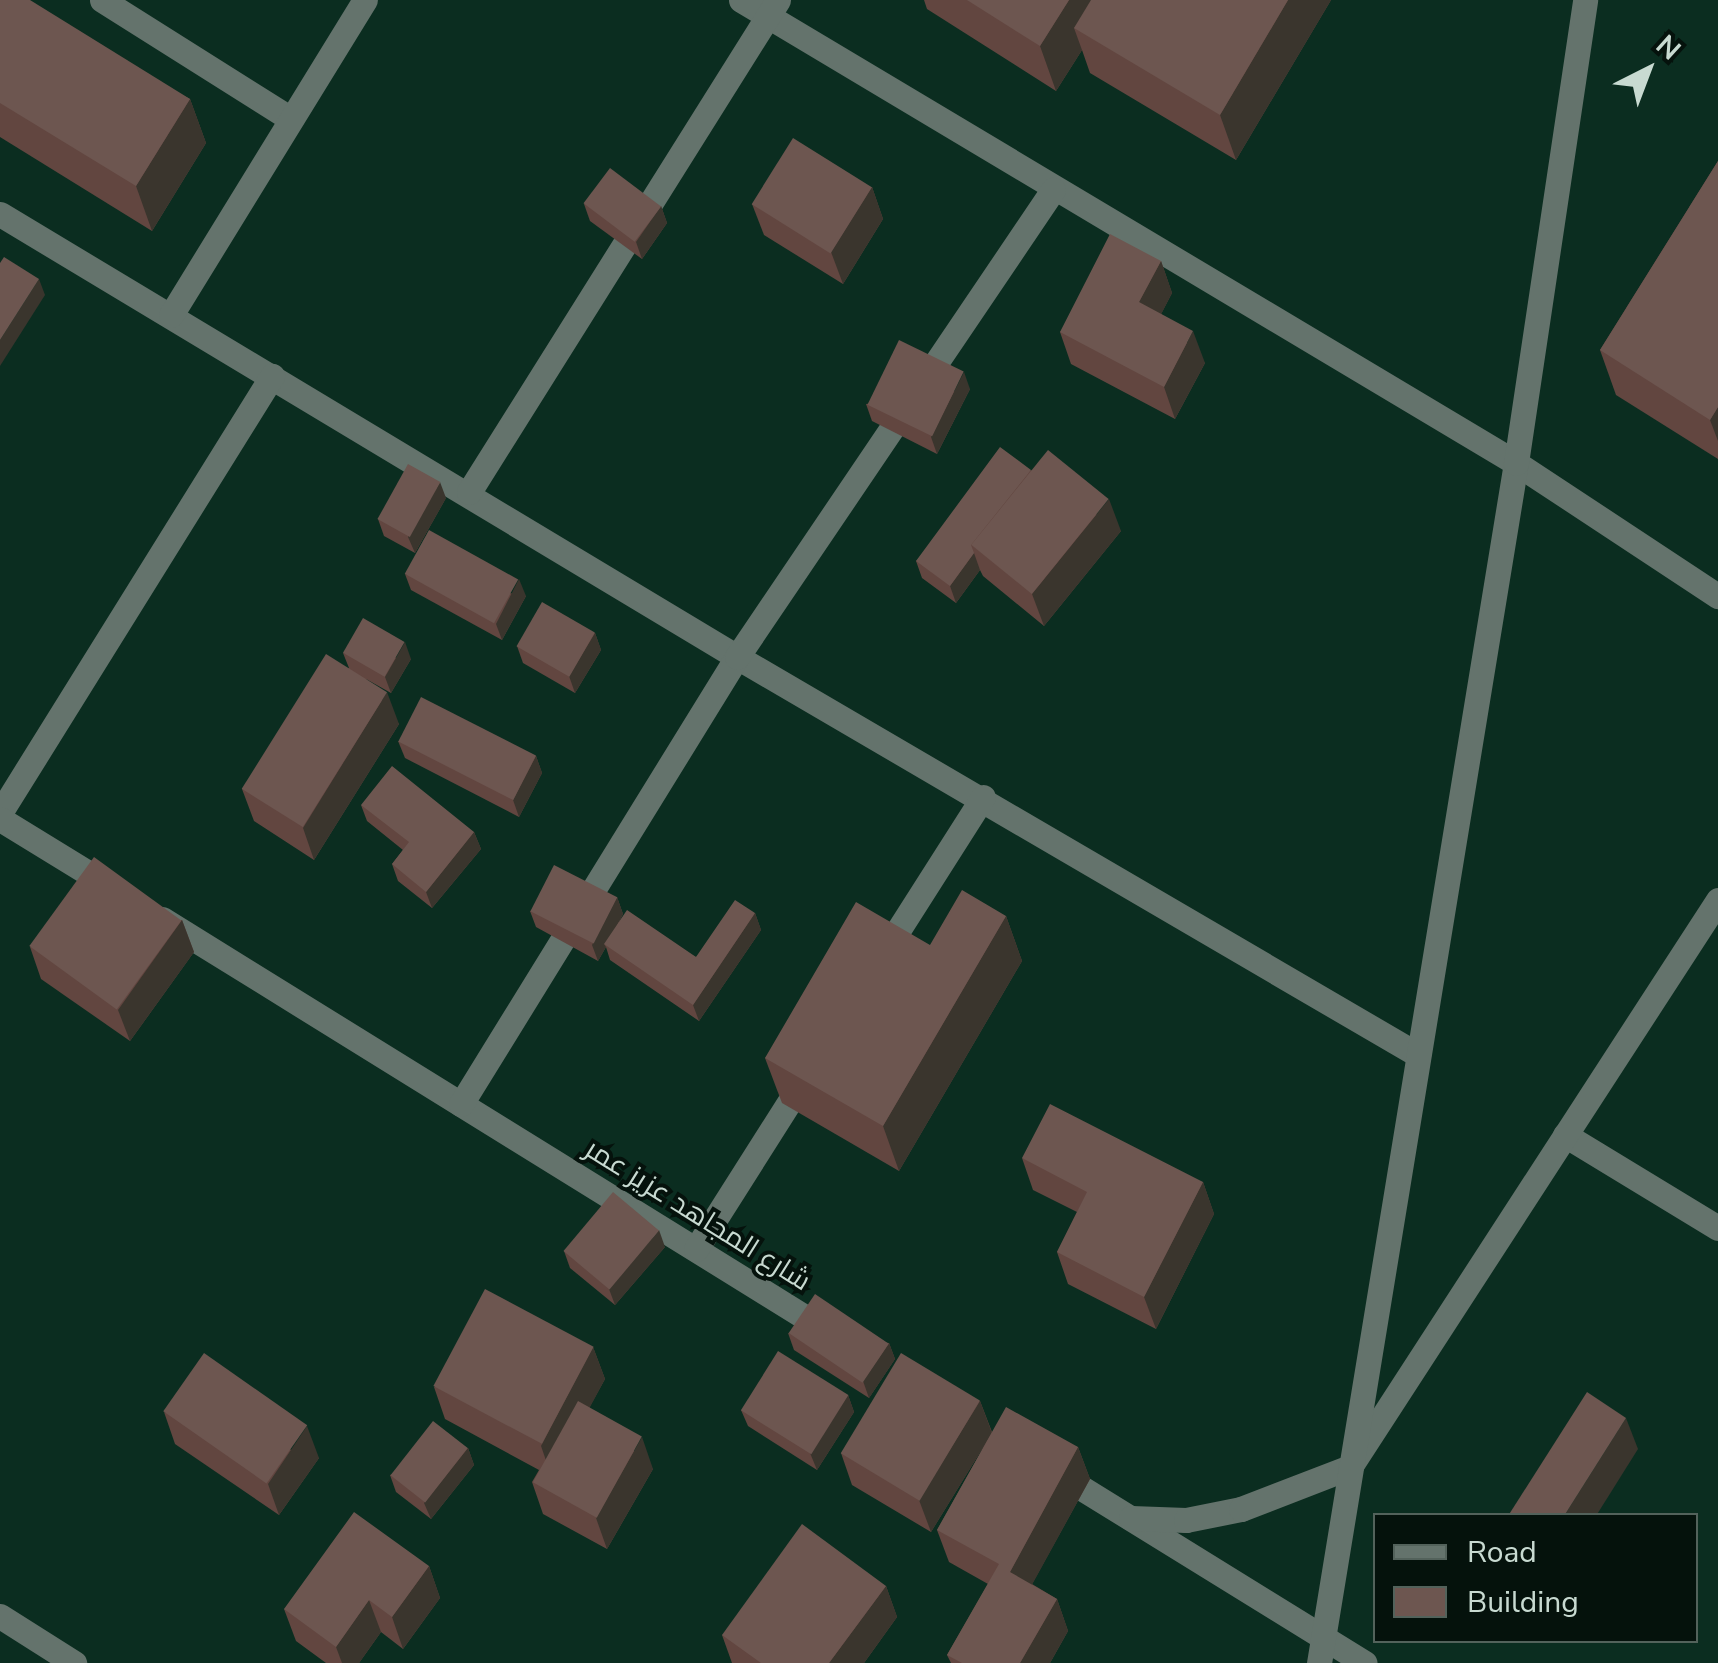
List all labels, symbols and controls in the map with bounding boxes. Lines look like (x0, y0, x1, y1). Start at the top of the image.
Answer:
north arrow (1598, 20, 1698, 120)
text: N (1648, 27, 1689, 69)
street label: شارع المجاهد عزيز عمر (579, 1132, 817, 1298)
legend (1373, 1513, 1698, 1643)
text: Road (1467, 1532, 1537, 1573)
text: Building (1467, 1582, 1579, 1623)

